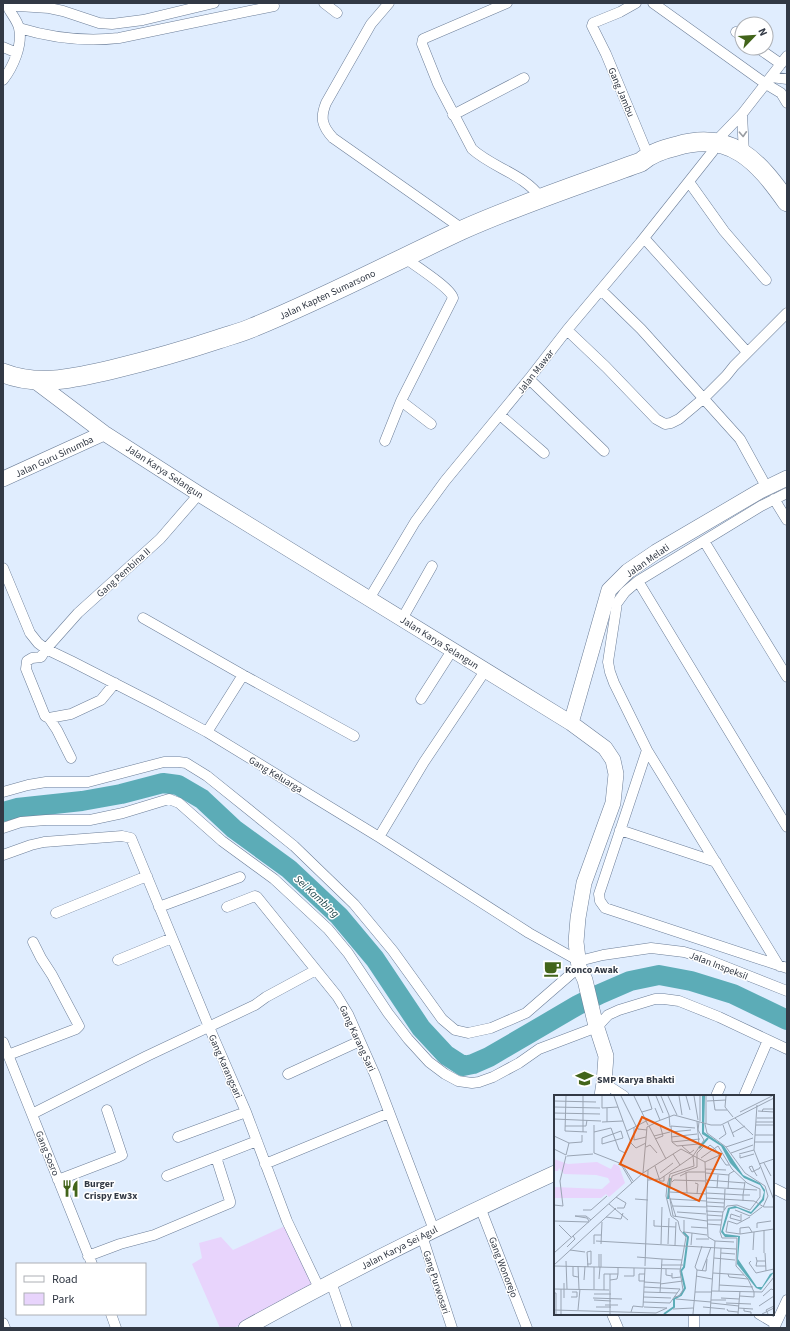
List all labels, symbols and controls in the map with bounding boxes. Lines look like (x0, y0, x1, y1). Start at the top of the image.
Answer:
north arrow (734, 16, 774, 56)
text: N (754, 25, 771, 38)
street label: Gang Jambu (604, 65, 638, 119)
one-way arrow (739, 131, 748, 137)
street label: Jalan Kapten Sumarsono (277, 266, 378, 323)
street label: Jalan Mawar (514, 346, 558, 397)
street label: Jalan Guru Sinumba (13, 433, 96, 481)
street label: Jalan Karya Selangun (123, 441, 206, 502)
street label: Jalan Melati (623, 541, 672, 581)
street label: Gang Pembina II (94, 545, 154, 601)
street label: Jalan Karya Selangun (397, 613, 481, 673)
street label: Gang Keluarga (246, 753, 305, 796)
water label: Sei Kambing (291, 872, 343, 921)
street label: Jalan InspeksiI (687, 948, 750, 984)
cafe icon: Konco Awak (542, 959, 562, 979)
place label: Konco Awak (565, 963, 619, 977)
street label: Gang Karang Sari (336, 1003, 379, 1074)
street label: Gang Karangsari (205, 1032, 245, 1101)
school or university icon: SMP Karya Bhakti (574, 1069, 594, 1089)
place label: SMP Karya Bhakti (597, 1073, 675, 1087)
inset map (554, 1095, 774, 1315)
street label: Gang Sosro (32, 1129, 62, 1178)
place label: Burger Crispy Ew3x (84, 1177, 138, 1203)
restaurant icon: Burger Crispy Ew3x (61, 1179, 81, 1199)
street label: Jalan Karya Sei Agul (359, 1222, 441, 1273)
street label: Gang Wonorejo (485, 1235, 521, 1300)
street label: Gang Purwosari (419, 1249, 453, 1316)
legend (16, 1263, 146, 1315)
text: Road (52, 1271, 78, 1288)
text: Park (52, 1291, 74, 1308)

